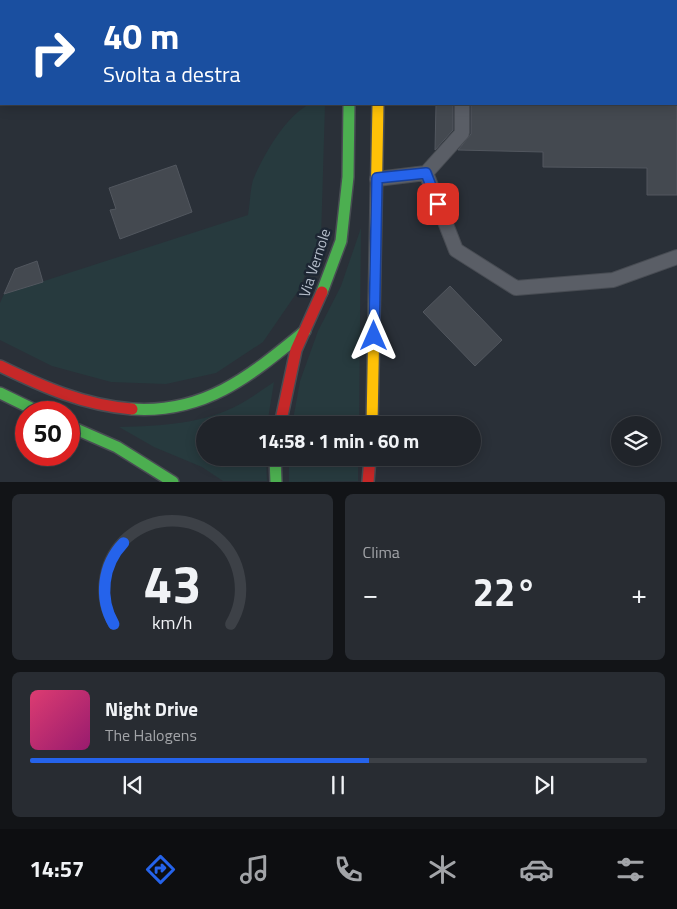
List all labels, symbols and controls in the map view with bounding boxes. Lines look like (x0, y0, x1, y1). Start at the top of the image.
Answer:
text: 40 m (103, 9, 179, 63)
icon: right (20, 20, 85, 85)
text: Svolta a destra (103, 57, 241, 91)
pin (417, 183, 459, 225)
icon: arrive (424, 190, 452, 218)
street label: Via Vernole (293, 226, 336, 300)
position arrow (347, 309, 399, 361)
speed limit sign: 50 (15, 401, 80, 466)
map controls (611, 416, 661, 466)
button: layers (611, 416, 661, 466)
text: 14:58 · 1 min · 60 m (258, 426, 419, 455)
text: Clima (363, 540, 400, 564)
text: 43 (143, 544, 201, 623)
text: 22° (473, 563, 537, 621)
text: − (363, 572, 378, 615)
text: + (631, 572, 647, 615)
text: km/h (152, 609, 192, 636)
text: Night Drive (105, 694, 198, 723)
text: The Halogens (105, 723, 197, 747)
icon: previous (119, 771, 147, 799)
icon: pause (324, 771, 352, 799)
icon: next (530, 771, 558, 799)
text: 14:57 (29, 852, 84, 886)
icon: directions (143, 852, 178, 887)
icon: music (237, 852, 272, 887)
icon: phone (331, 852, 366, 887)
icon: climate (425, 852, 460, 887)
icon: car (519, 852, 554, 887)
icon: filters (613, 852, 648, 887)

